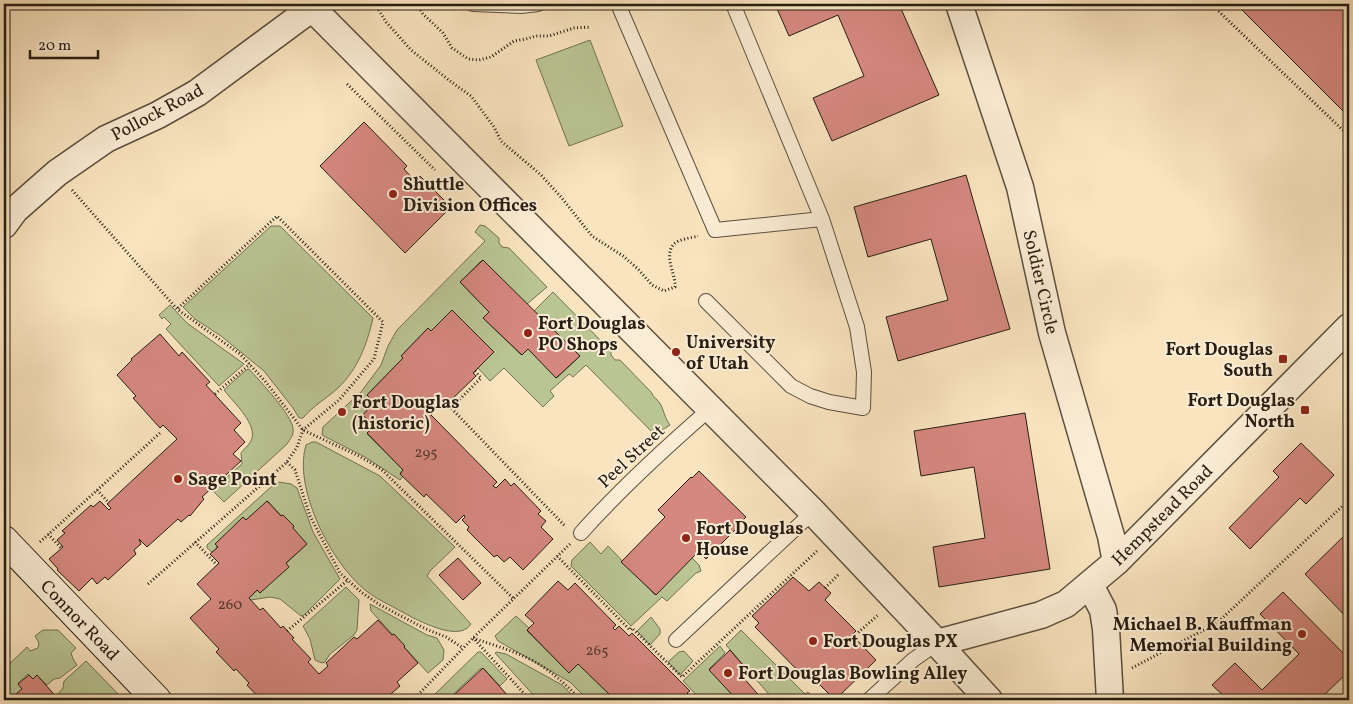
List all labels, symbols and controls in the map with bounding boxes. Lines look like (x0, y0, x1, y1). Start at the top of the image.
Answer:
scale bar (30, 28, 98, 60)
text: 20 m (38, 36, 71, 57)
street label: Pollock Road (107, 78, 208, 148)
place label: Shuttle Division Offices (403, 173, 537, 219)
marker: Shuttle Division Offices (387, 188, 399, 200)
street label: Soldier Circle (1015, 228, 1064, 337)
place label: Fort Douglas PO Shops (538, 312, 646, 358)
marker: Fort Douglas PO Shops (522, 327, 534, 339)
place label: University of Utah (686, 331, 775, 377)
place label: Fort Douglas South (1166, 338, 1273, 384)
marker: University of Utah (670, 346, 682, 358)
marker: Fort Douglas South (1277, 353, 1289, 365)
place label: Fort Douglas North (1188, 389, 1295, 435)
place label: Fort Douglas (historic) (352, 391, 460, 437)
marker: Fort Douglas North (1299, 404, 1311, 416)
marker: Fort Douglas (historic) (336, 406, 348, 418)
street label: Peel Street (593, 420, 671, 495)
house number: 295 (415, 443, 437, 464)
street label: Hempstead Road (1107, 460, 1219, 572)
place label: Sage Point (188, 468, 277, 493)
marker: Sage Point (172, 473, 184, 485)
place label: Fort Douglas House (696, 517, 804, 563)
marker: Fort Douglas House (680, 532, 692, 544)
street label: Connor Road (34, 575, 124, 667)
house number: 260 (218, 595, 242, 616)
place label: Michael B. Kauffman Memorial Building (1113, 613, 1292, 659)
marker: Michael B. Kauffman Memorial Building (1296, 628, 1308, 640)
place label: Fort Douglas PX (823, 630, 958, 655)
marker: Fort Douglas PX (807, 635, 819, 647)
house number: 265 (586, 641, 608, 662)
place label: Fort Douglas Bowling Alley (738, 662, 967, 687)
marker: Fort Douglas Bowling Alley (722, 667, 734, 679)

